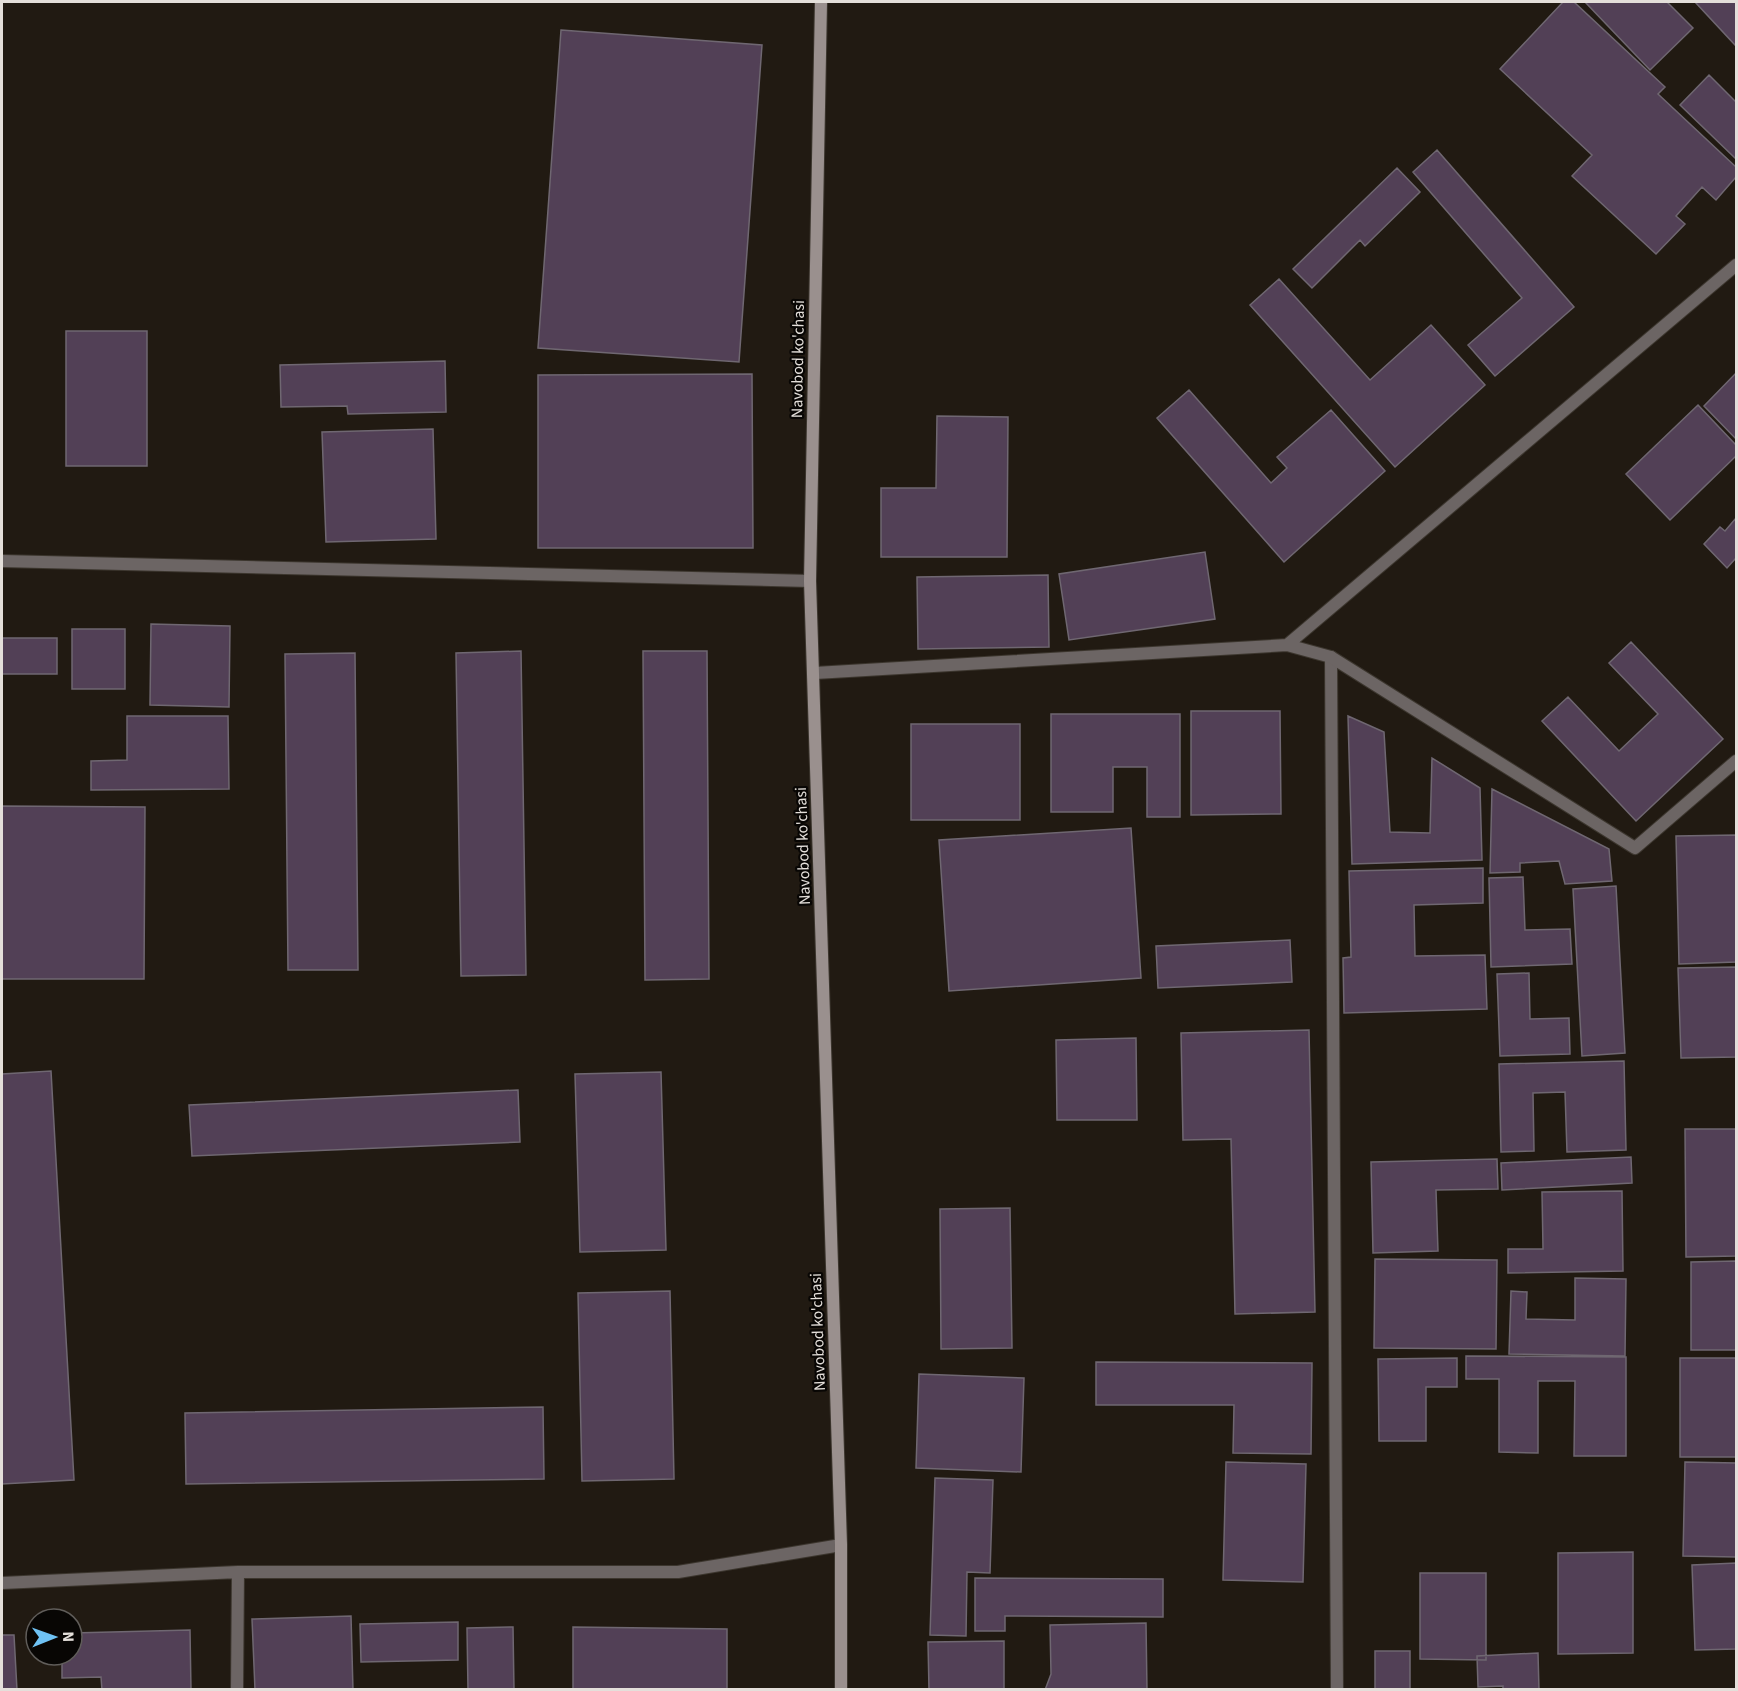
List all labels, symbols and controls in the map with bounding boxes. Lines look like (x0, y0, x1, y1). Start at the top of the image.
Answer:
street label: Navobod ko'chasi (786, 300, 810, 418)
street label: Navobod ko'chasi (790, 787, 816, 905)
street label: Navobod ko'chasi (805, 1273, 831, 1391)
north arrow (24, 1607, 84, 1667)
text: N (57, 1631, 79, 1642)

